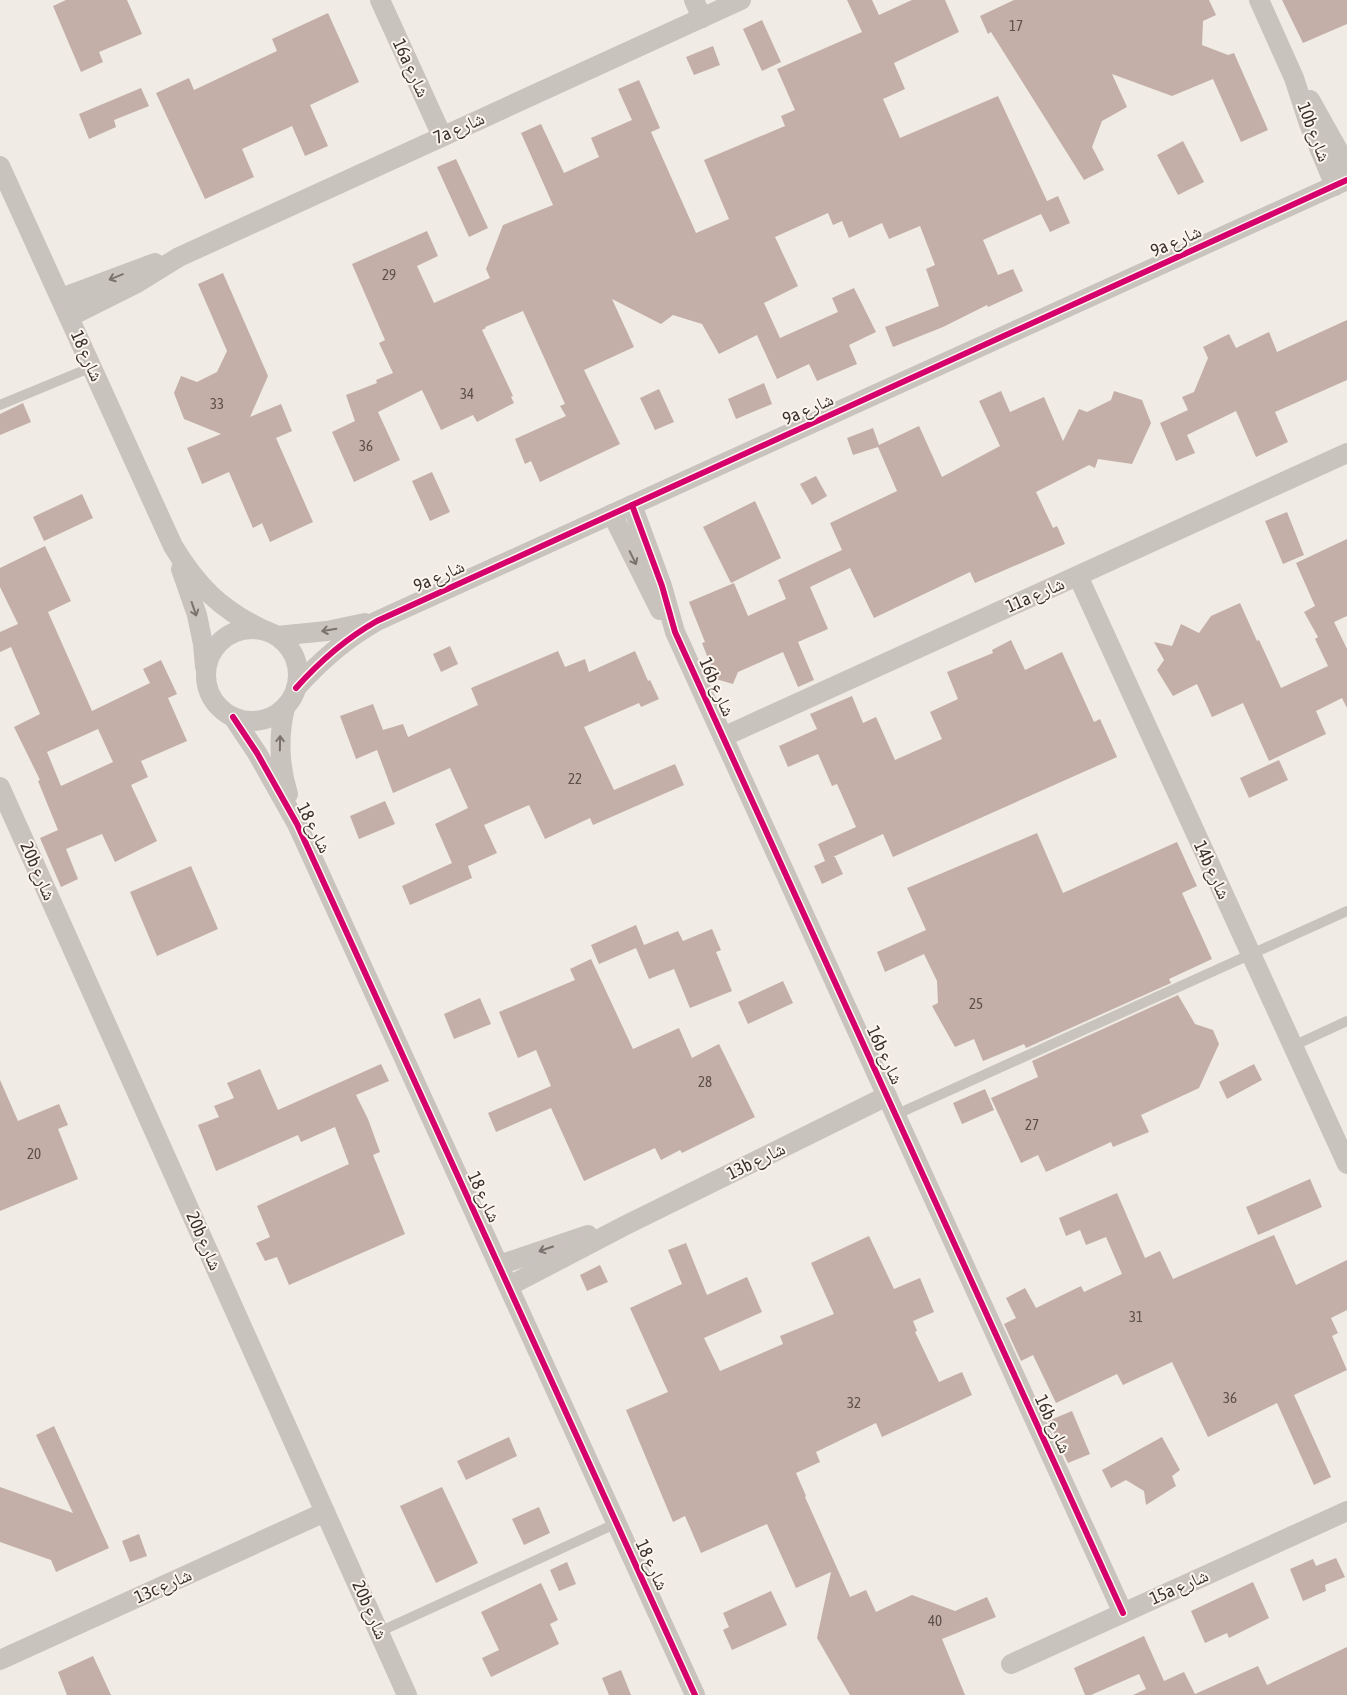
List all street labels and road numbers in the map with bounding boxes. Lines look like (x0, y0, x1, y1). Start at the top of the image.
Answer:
street label: 16a شارع (388, 35, 434, 101)
street label: 10b شارع (1293, 99, 1335, 165)
street label: 7a شارع (430, 107, 488, 149)
street label: 9a شارع (1147, 220, 1205, 262)
street label: شارع 18 (66, 327, 108, 385)
street label: 9a شارع (779, 388, 837, 430)
street label: 9a شارع (410, 555, 468, 597)
street label: 11a شارع (1002, 572, 1068, 618)
street label: 16b شارع (694, 654, 740, 720)
street label: شارع 18 (292, 799, 336, 857)
street label: 14b شارع (1189, 837, 1235, 903)
street label: 20b شارع (15, 838, 61, 904)
street label: 16b شارع (862, 1022, 908, 1088)
street label: 13b شارع (723, 1137, 789, 1185)
street label: شارع 18 (463, 1168, 505, 1226)
street label: 20b شارع (181, 1208, 227, 1274)
street label: 16b شارع (1030, 1391, 1076, 1457)
street label: شارع 18 (631, 1536, 673, 1594)
street label: 13c شارع (131, 1564, 195, 1608)
street label: 15a شارع (1146, 1564, 1212, 1610)
street label: 20b شارع (347, 1577, 393, 1643)

